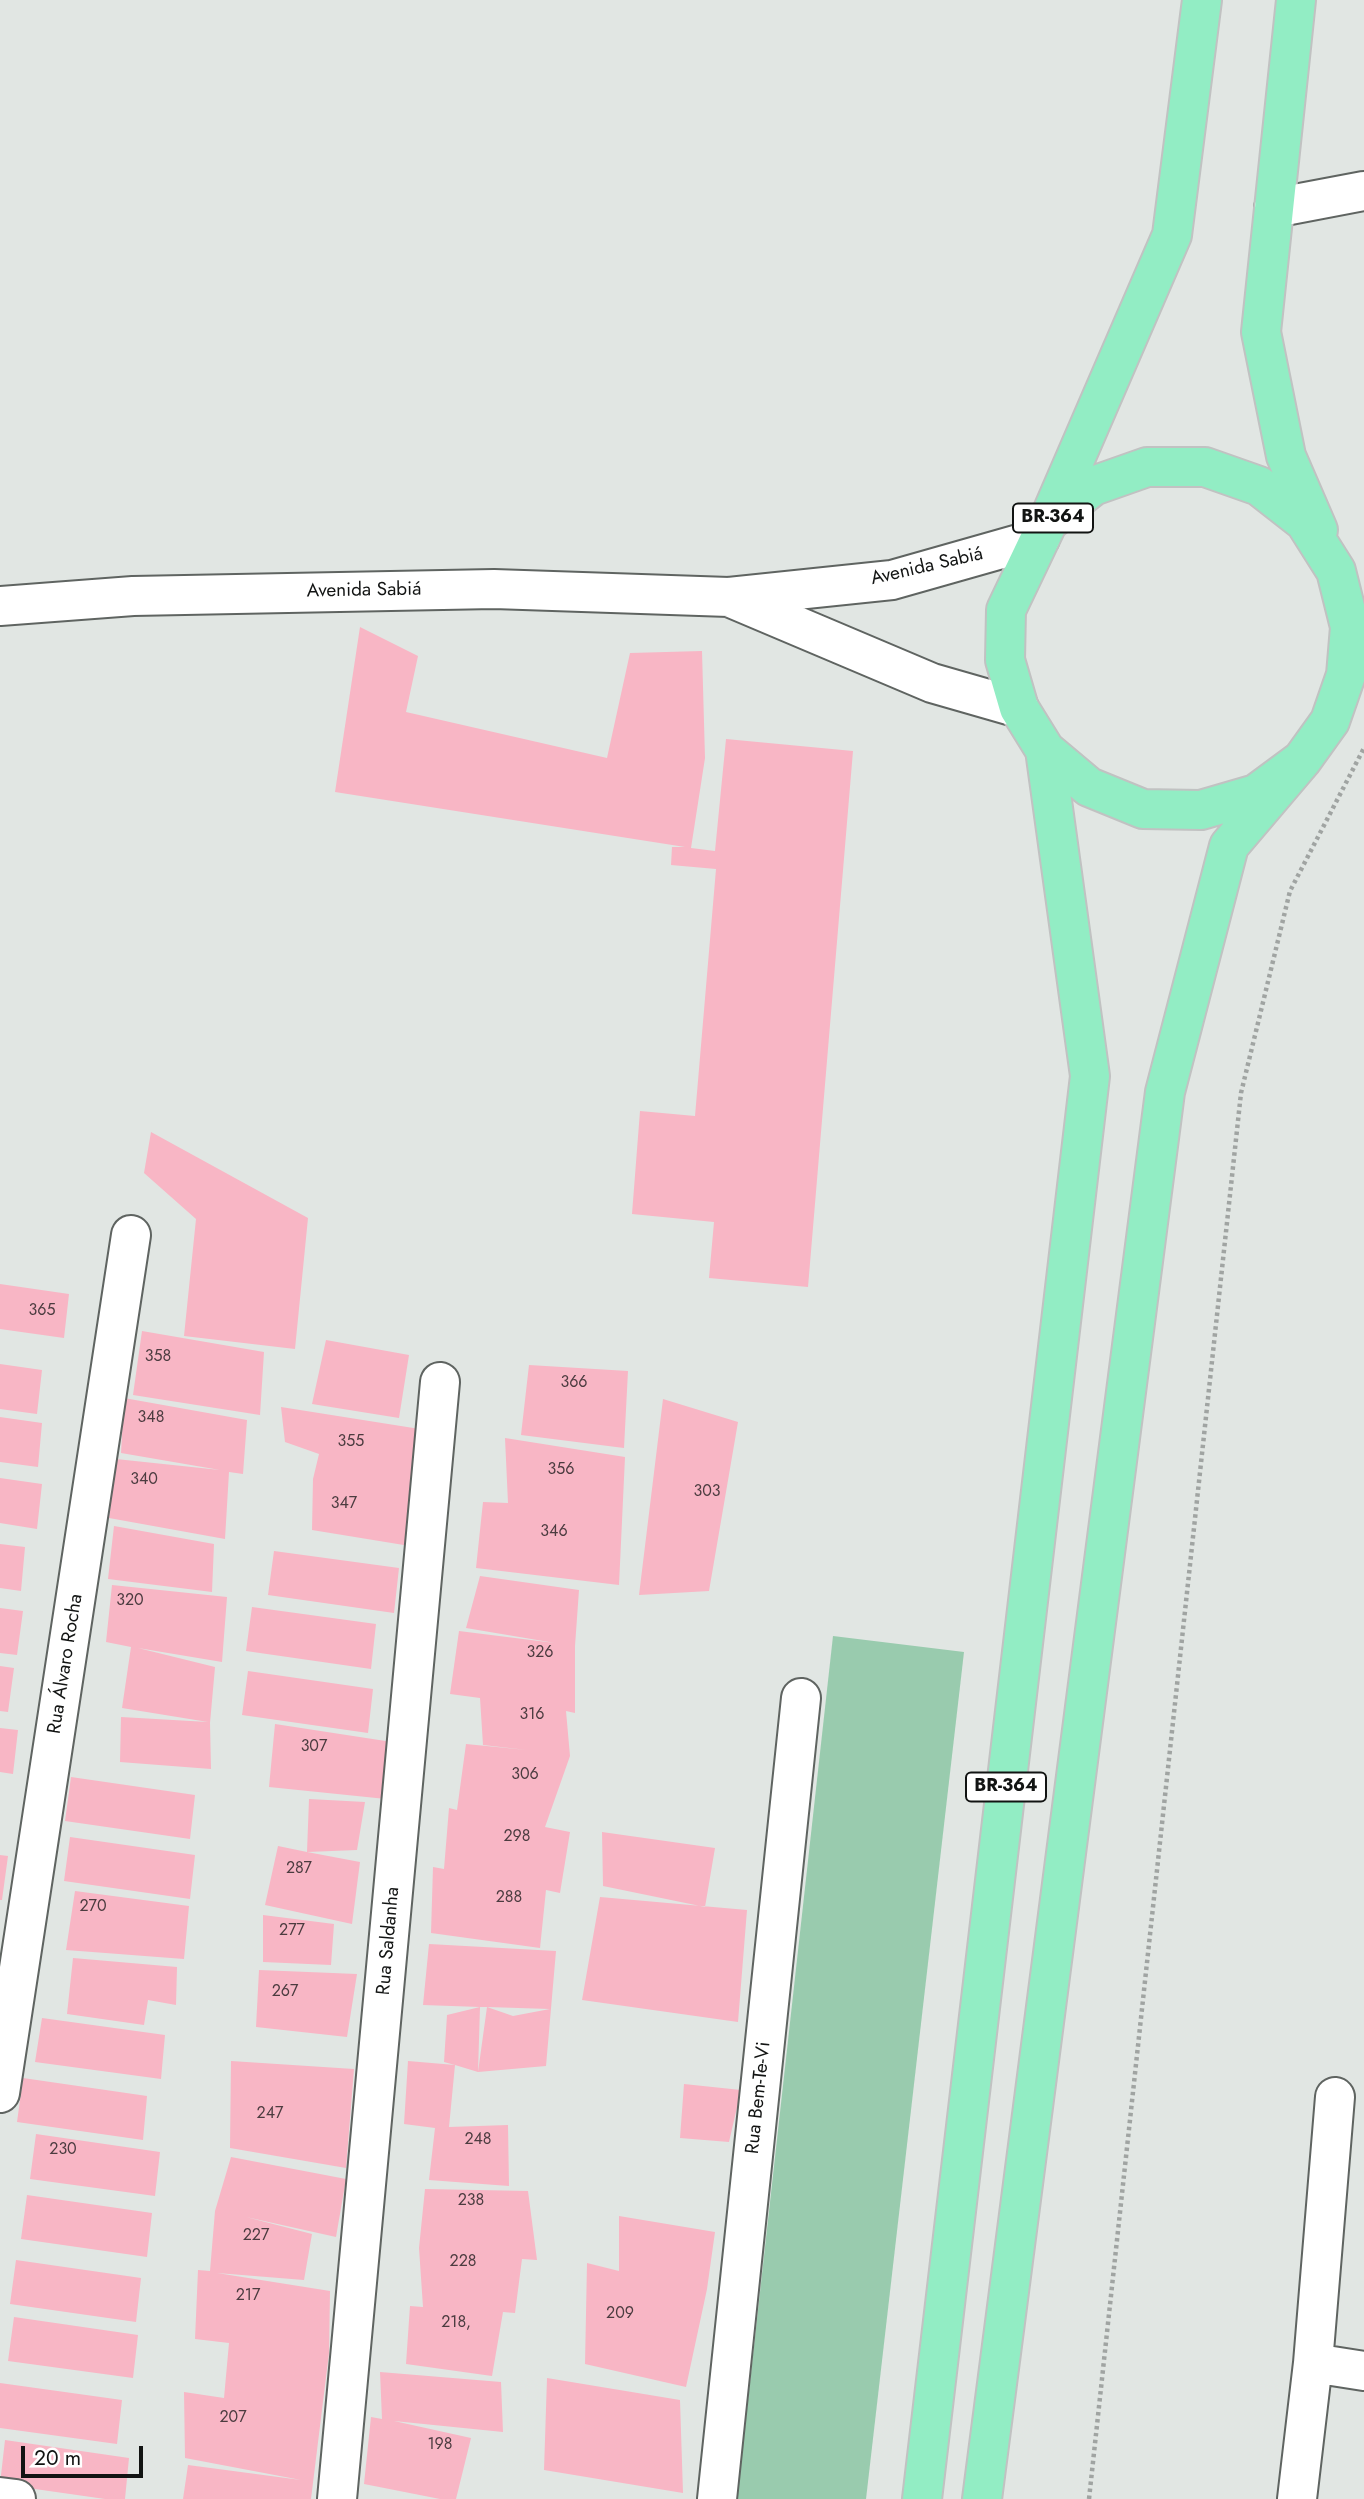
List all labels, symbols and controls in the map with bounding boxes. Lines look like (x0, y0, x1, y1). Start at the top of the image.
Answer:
road number: BR-364 (1013, 504, 1093, 532)
street label: Avenida Sabiá (869, 543, 985, 591)
street label: Avenida Sabiá (307, 579, 421, 603)
house number: 365 (29, 1301, 55, 1321)
house number: 358 (145, 1347, 171, 1367)
house number: 366 (560, 1373, 588, 1393)
house number: 348 (138, 1408, 164, 1428)
house number: 355 (338, 1432, 364, 1452)
house number: 356 (548, 1460, 574, 1480)
house number: 340 (130, 1470, 158, 1490)
house number: 303 (693, 1482, 721, 1502)
house number: 347 (331, 1494, 357, 1514)
house number: 346 (540, 1522, 568, 1542)
house number: 320 (116, 1591, 144, 1611)
street label: Rua Álvaro Rocha (44, 1592, 88, 1736)
house number: 326 (526, 1643, 554, 1663)
house number: 316 (519, 1705, 545, 1725)
house number: 307 (301, 1737, 327, 1757)
house number: 306 (511, 1765, 539, 1785)
road number: BR-364 (966, 1772, 1046, 1801)
house number: 298 (503, 1827, 531, 1847)
house number: 287 (286, 1859, 312, 1879)
street label: Rua Saldanha (373, 1886, 405, 1996)
house number: 288 (496, 1888, 522, 1908)
house number: 270 (79, 1897, 107, 1917)
house number: 277 (279, 1921, 305, 1941)
house number: 267 (272, 1982, 298, 2002)
street label: Rua Bem-Te-Vi (742, 2041, 776, 2155)
house number: 247 (257, 2104, 283, 2124)
house number: 248 (464, 2130, 492, 2150)
house number: 230 (49, 2140, 77, 2160)
house number: 238 (458, 2191, 484, 2211)
house number: 227 (243, 2226, 269, 2246)
house number: 228 (450, 2252, 476, 2272)
house number: 217 (236, 2286, 260, 2306)
house number: 209 (606, 2304, 634, 2324)
house number: 218, (441, 2313, 471, 2333)
house number: 207 (219, 2408, 247, 2428)
scale bar (24, 2432, 147, 2476)
house number: 198 (427, 2435, 453, 2455)
text: 20 m (34, 2443, 81, 2473)

